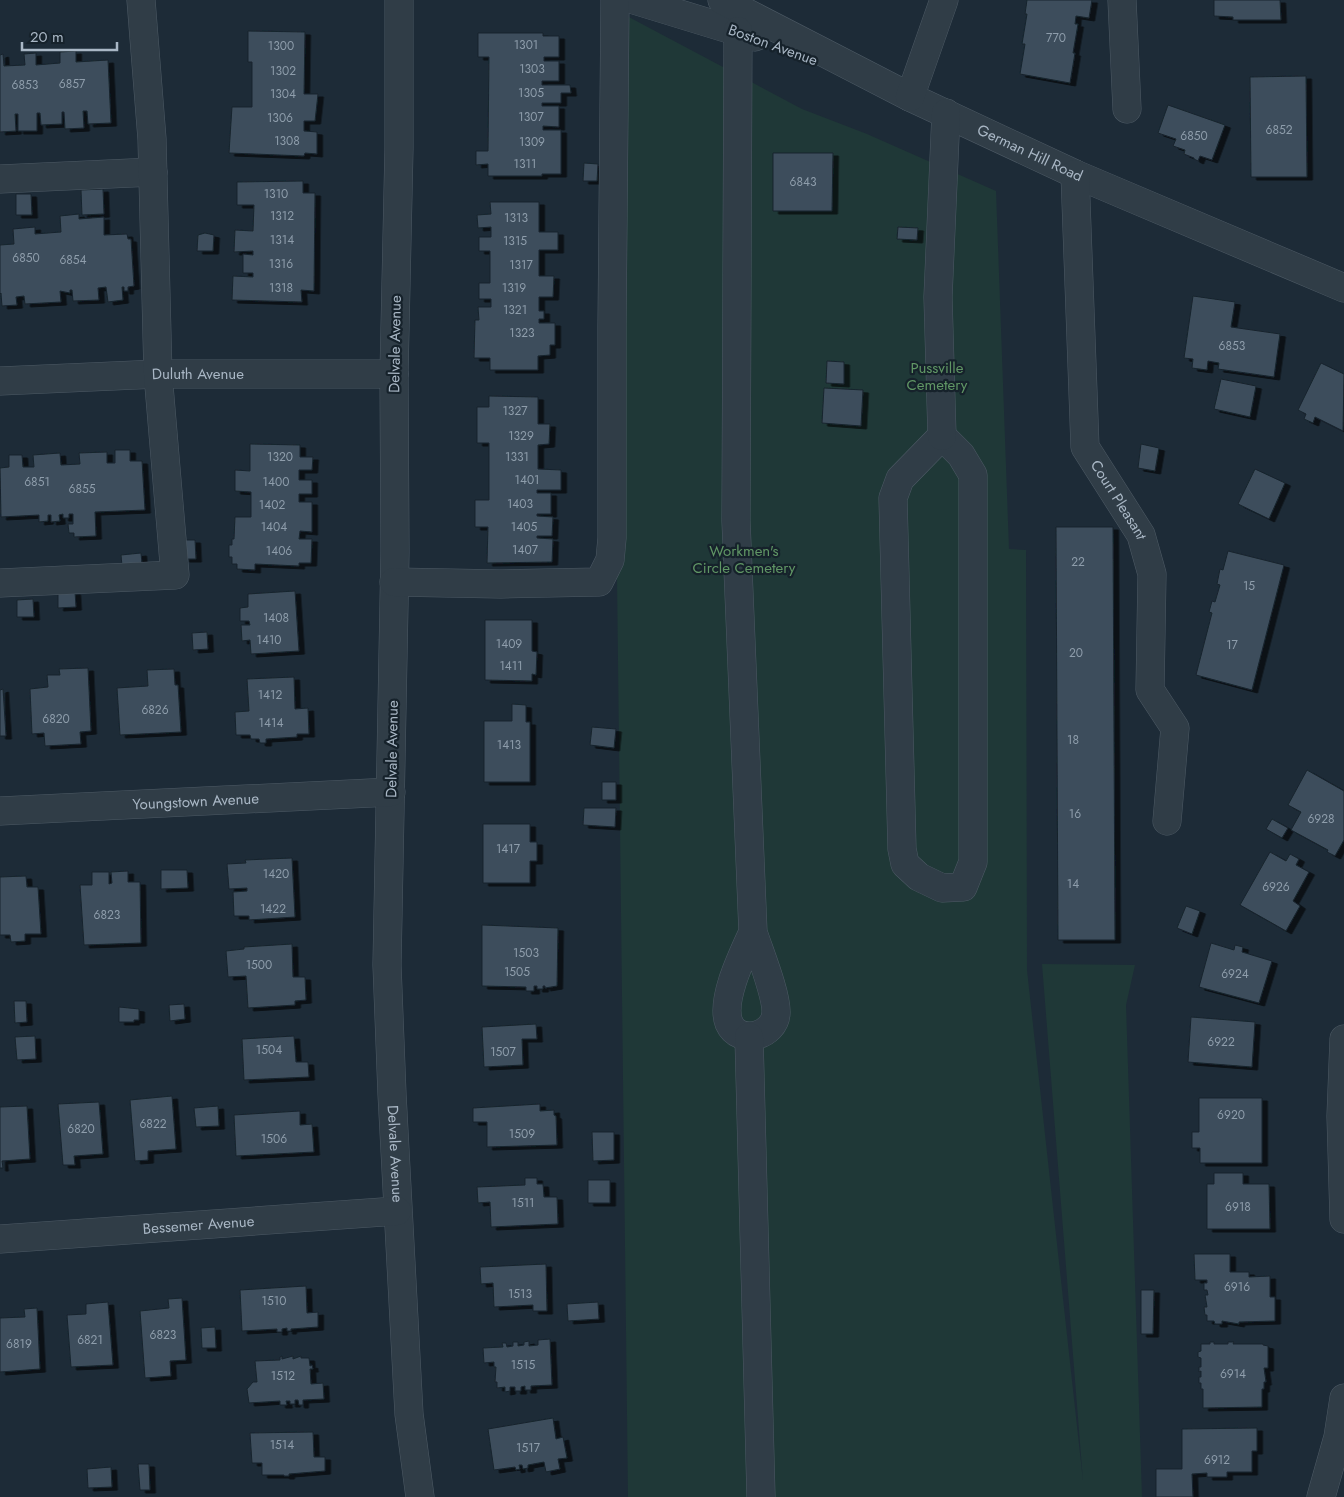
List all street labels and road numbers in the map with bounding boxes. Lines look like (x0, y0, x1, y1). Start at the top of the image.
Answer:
street label: Boston Avenue (725, 19, 821, 71)
street label: German Hill Road (974, 119, 1086, 187)
street label: Delvale Avenue (383, 295, 407, 393)
street label: Duluth Avenue (151, 363, 244, 385)
street label: Court Pleasant (1085, 456, 1153, 542)
street label: Delvale Avenue (380, 700, 404, 798)
street label: Youngstown Avenue (132, 787, 260, 816)
street label: Delvale Avenue (382, 1104, 409, 1203)
street label: Bessemer Avenue (142, 1210, 255, 1240)

